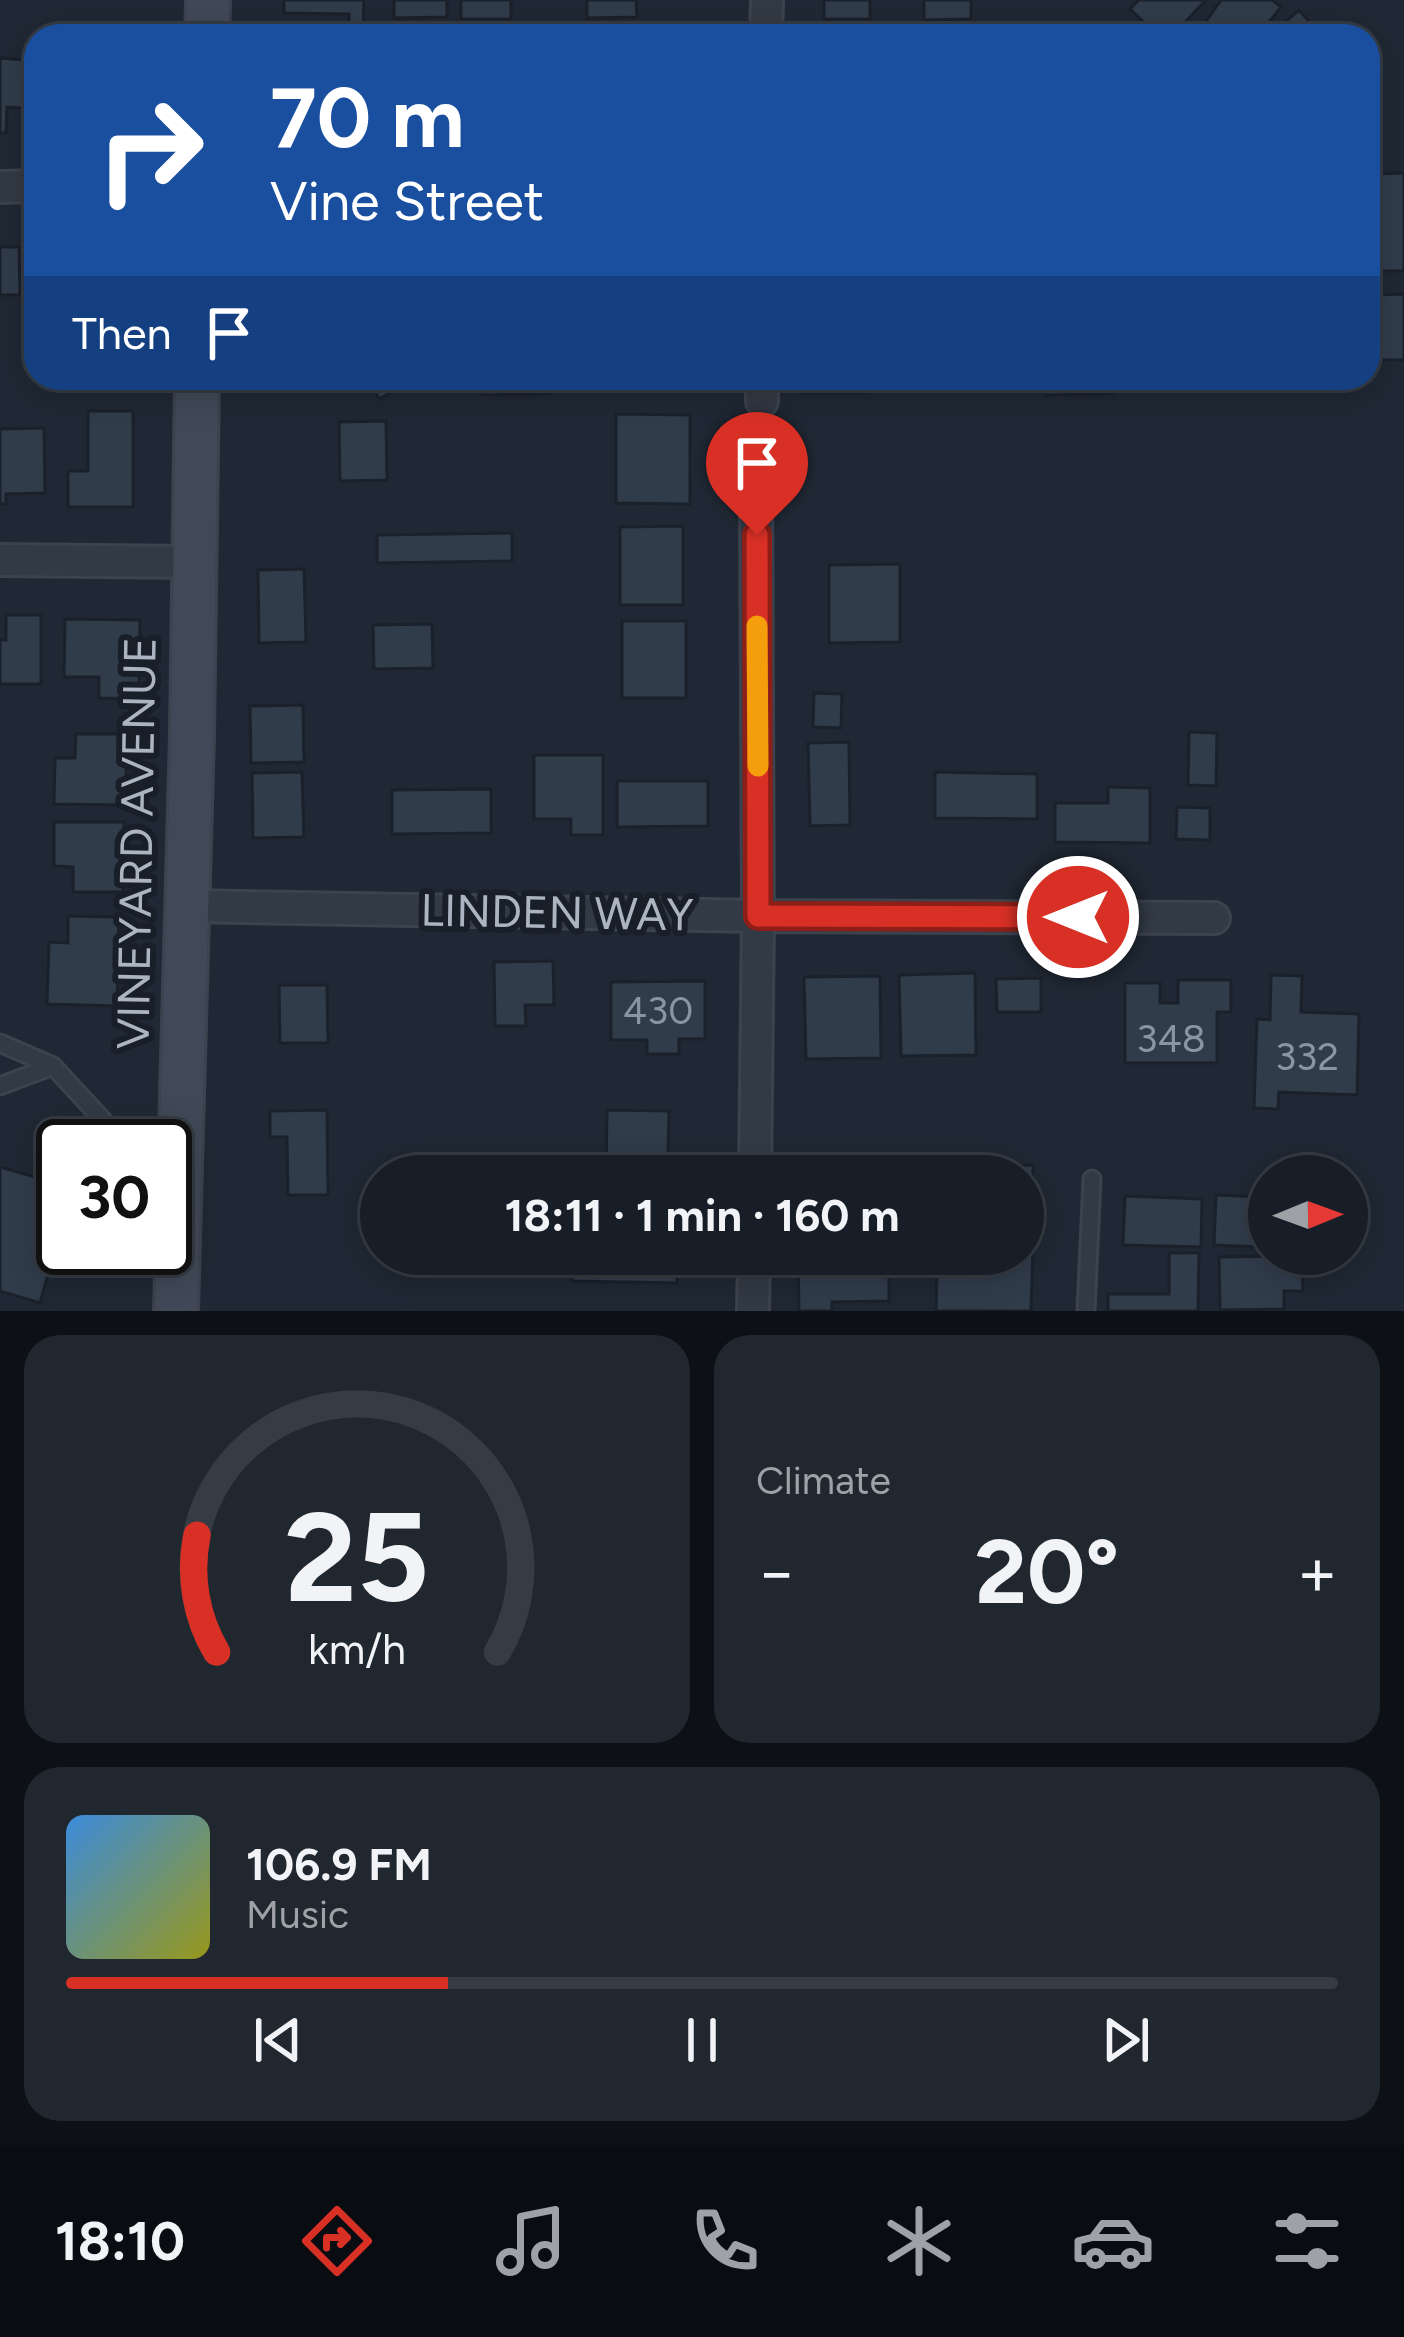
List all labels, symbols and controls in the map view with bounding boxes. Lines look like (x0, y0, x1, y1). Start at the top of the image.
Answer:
text: 70 m (270, 67, 464, 168)
icon: right (72, 72, 228, 228)
text: Vine Street (270, 169, 544, 234)
icon: arrive (196, 300, 262, 366)
text: Then (72, 306, 172, 360)
pin (706, 412, 808, 535)
icon: arrive (724, 430, 790, 496)
street label: VINEYARD AVENUE (105, 636, 167, 1050)
position arrow (1015, 854, 1141, 980)
street label: LINDEN WAY (420, 883, 694, 941)
house number: 430 (623, 987, 693, 1034)
house number: 348 (1136, 1015, 1206, 1062)
house number: 332 (1275, 1033, 1339, 1080)
speed limit sign: 30 (36, 1119, 192, 1275)
north arrow (1248, 1155, 1368, 1275)
map controls (1248, 1155, 1368, 1275)
text: 18:11 · 1 min · 160 m (505, 1188, 899, 1242)
text: Climate (756, 1457, 891, 1504)
text: 25 (285, 1482, 429, 1632)
text: 20° (975, 1517, 1119, 1626)
text: − (756, 1532, 797, 1612)
text: + (1297, 1532, 1338, 1612)
text: km/h (308, 1623, 406, 1675)
text: 106.9 FM (246, 1837, 432, 1891)
text: Music (246, 1891, 349, 1938)
icon: previous (245, 2007, 311, 2073)
icon: pause (669, 2007, 735, 2073)
icon: next (1093, 2007, 1159, 2073)
icon: directions (295, 2199, 379, 2283)
icon: music (489, 2199, 573, 2283)
icon: phone (683, 2199, 767, 2283)
icon: climate (877, 2199, 961, 2283)
icon: car (1071, 2199, 1155, 2283)
icon: filters (1265, 2199, 1349, 2283)
text: 18:10 (55, 2209, 185, 2274)

